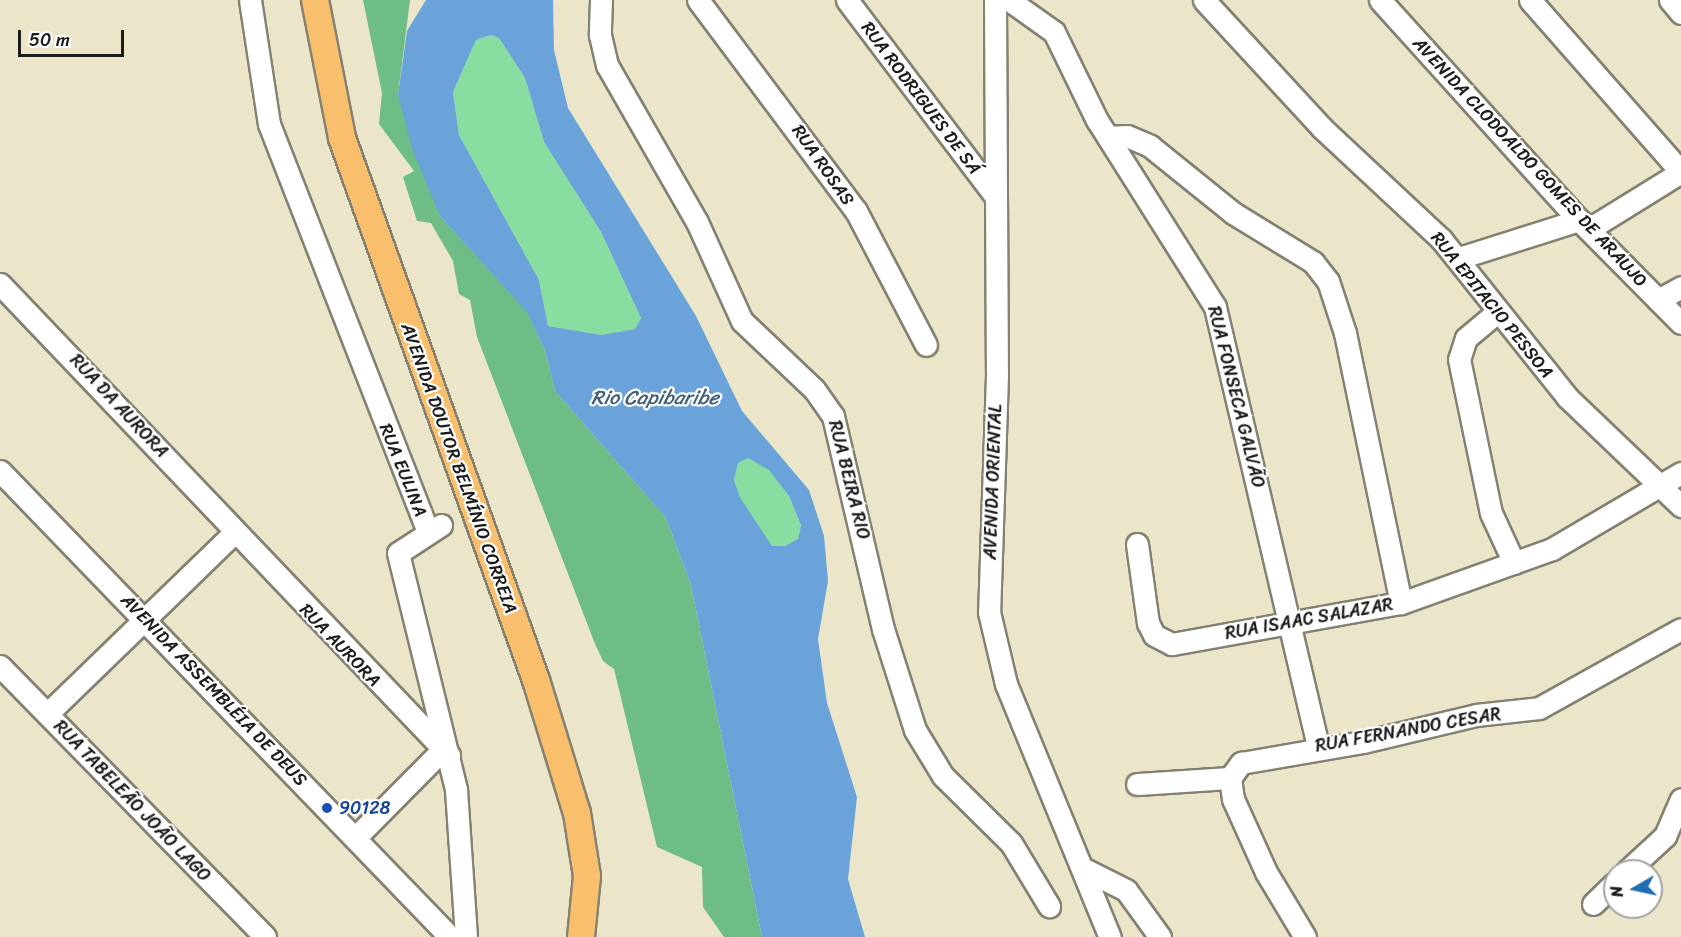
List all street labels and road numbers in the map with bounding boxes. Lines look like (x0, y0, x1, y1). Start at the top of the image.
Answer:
street label: RUA RODRIGUES DE SÁ (857, 18, 985, 178)
street label: AVENIDA CLODOALDO GOMES DE ARAUJO (1409, 33, 1651, 291)
street label: RUA ROSAS (787, 120, 859, 210)
street label: RUA EPITACIO PESSOA (1426, 227, 1558, 383)
street label: RUA FONSECA GALVÃO (1203, 305, 1269, 489)
street label: AVENIDA DOUTOR BELMÍNIO CORREIA (397, 321, 521, 615)
street label: RUA DA AURORA (65, 349, 173, 463)
street label: AVENIDA ORIENTAL (979, 404, 1007, 560)
street label: RUA BEIRA RIO (824, 419, 874, 541)
street label: RUA EULINA (375, 420, 431, 520)
street label: AVENIDA ASSEMBLÉIA DE DEUS (117, 590, 311, 790)
street label: RUA ISAAC SALAZAR (1222, 593, 1396, 645)
street label: RUA AURORA (295, 599, 385, 691)
street label: RUA FERNANDO CESAR (1314, 703, 1502, 757)
street label: RUA TABELEÃO JOÃO LAGO (49, 715, 215, 887)

